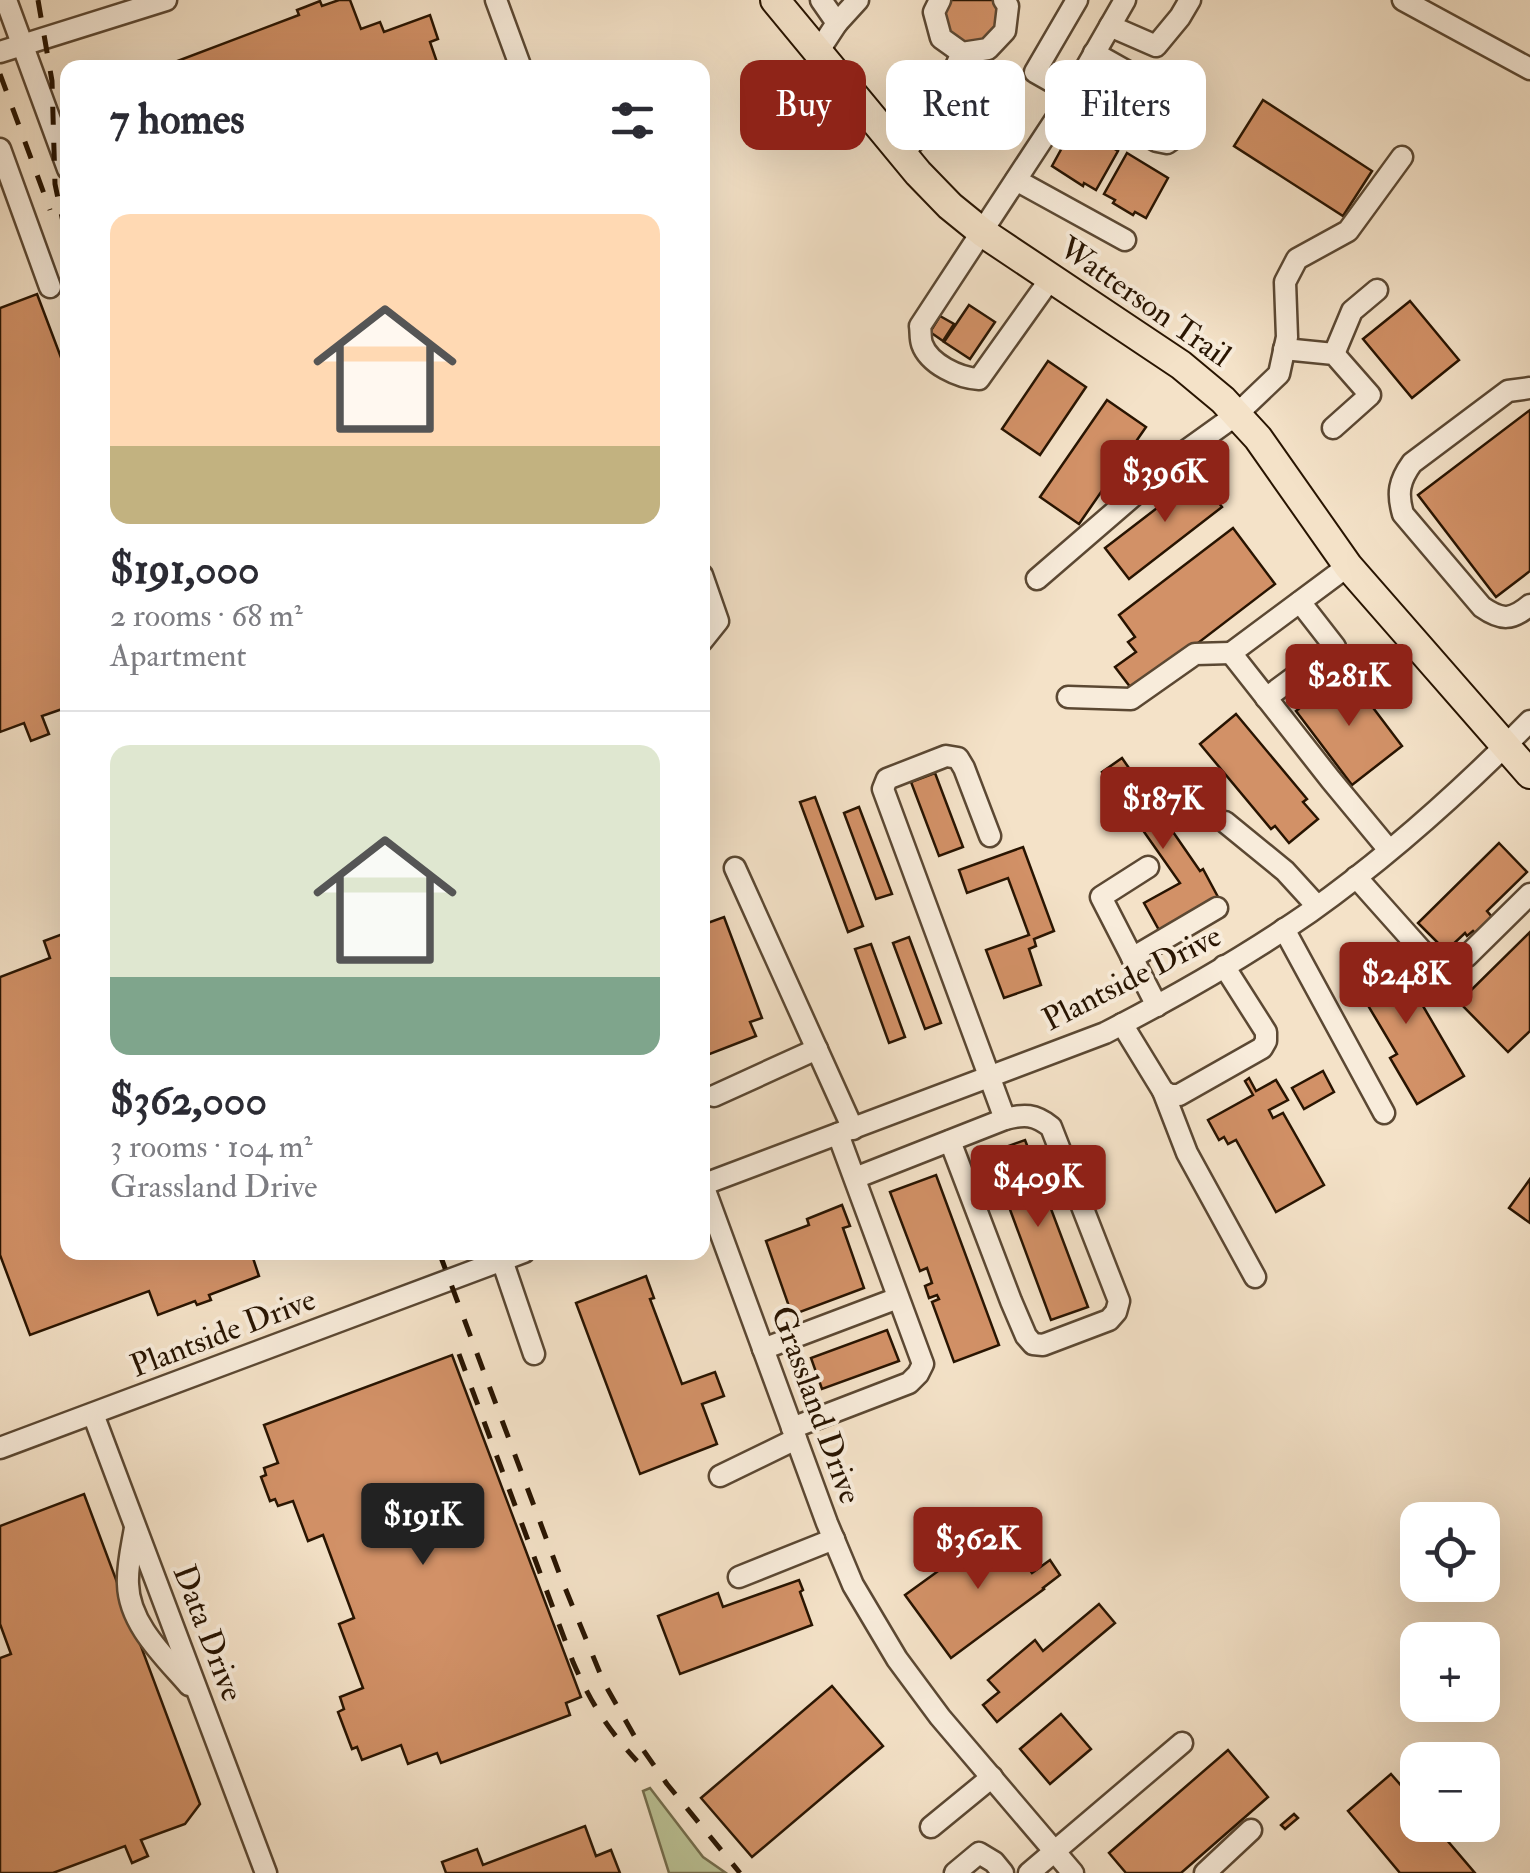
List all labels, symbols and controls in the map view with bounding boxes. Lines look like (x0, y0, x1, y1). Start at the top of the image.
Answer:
chip: Buy (740, 60, 866, 150)
chip: Rent (886, 60, 1025, 150)
chip: Filters (1045, 60, 1206, 150)
icon: filters (605, 93, 660, 148)
text: 7 homes (110, 94, 245, 146)
street label: Watterson Trail (1051, 227, 1239, 376)
icon: home (295, 279, 475, 459)
pin: $396K (1095, 440, 1235, 525)
text: $396K (1122, 452, 1208, 492)
text: $191,000 (110, 544, 260, 596)
text: 2 rooms · 68 m² (110, 596, 303, 636)
text: Apartment (110, 636, 247, 676)
pin: $281K (1279, 644, 1419, 729)
text: $281K (1307, 656, 1391, 696)
pin: $187K (1093, 767, 1233, 852)
text: $187K (1122, 779, 1204, 819)
icon: home (295, 810, 475, 990)
street label: Plantside Drive (1036, 916, 1228, 1040)
pin: $248K (1336, 942, 1476, 1027)
text: $248K (1362, 954, 1450, 994)
text: $362,000 (110, 1075, 267, 1127)
text: 3 rooms · 104 m² (110, 1127, 313, 1167)
pin: $409K (968, 1145, 1108, 1230)
text: $409K (993, 1157, 1083, 1197)
text: Grassland Drive (110, 1167, 317, 1207)
street label: Plantside Drive (125, 1279, 321, 1387)
street label: Grassland Drive (762, 1301, 870, 1509)
pin: $191K (353, 1483, 493, 1568)
text: $191K (383, 1495, 463, 1535)
map controls (1400, 1502, 1500, 1842)
button: locate (1400, 1502, 1500, 1602)
pin: $362K (908, 1507, 1048, 1592)
text: $362K (935, 1519, 1021, 1559)
street label: Data Drive (164, 1559, 252, 1707)
button: + (1400, 1622, 1500, 1722)
button: − (1400, 1742, 1500, 1842)

